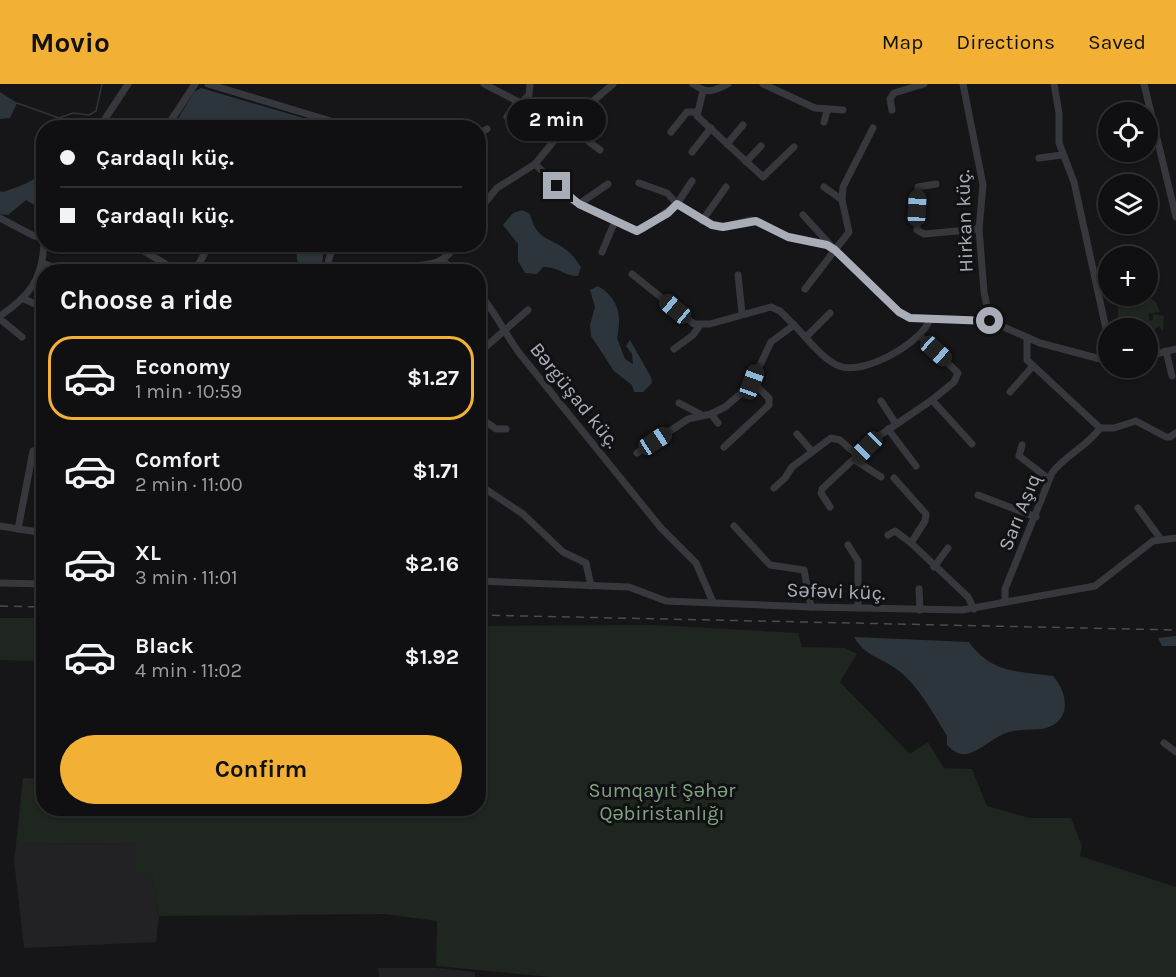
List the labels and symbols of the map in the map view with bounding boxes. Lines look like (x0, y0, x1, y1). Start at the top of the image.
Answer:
callout: 2 min (508, 99, 606, 141)
street label: Hirkan küç. (951, 169, 978, 273)
route end (543, 172, 570, 199)
car (907, 190, 927, 226)
car (655, 291, 695, 327)
route start (976, 307, 1003, 334)
car (917, 332, 955, 370)
street label: Bərgüşad küç. (525, 338, 624, 453)
car (737, 362, 767, 402)
car (635, 424, 675, 458)
car (848, 428, 886, 466)
street label: Sarı Aşıq (994, 470, 1045, 554)
street label: Səfəvi küç. (786, 578, 886, 605)
park label: Sumqayıt Şəhər Qəbiristanlığı (589, 779, 736, 825)

